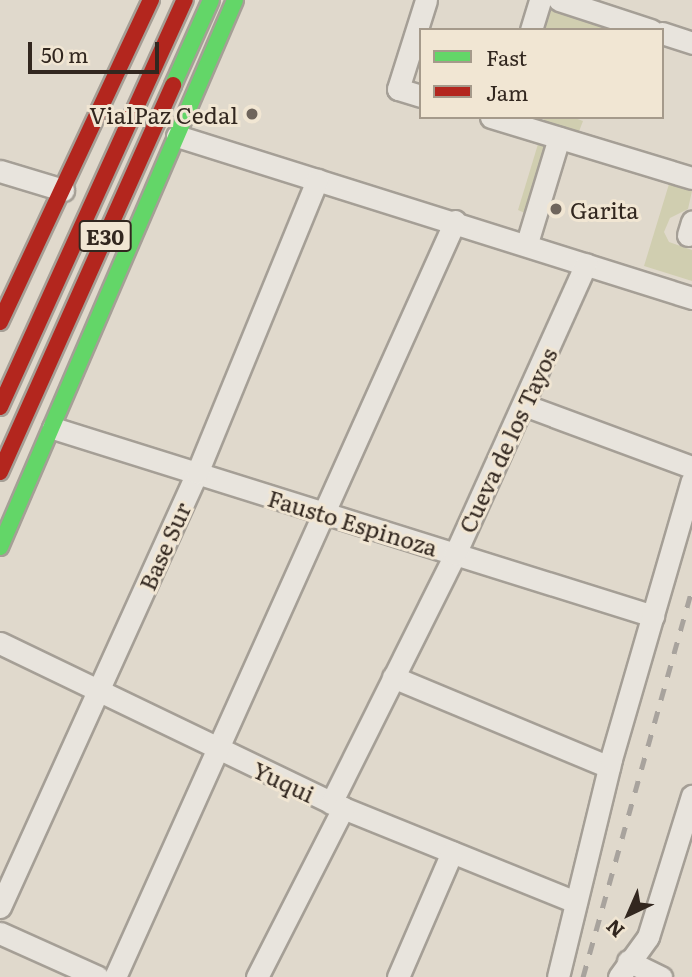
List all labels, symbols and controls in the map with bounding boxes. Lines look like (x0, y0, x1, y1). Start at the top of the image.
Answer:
scale bar (32, 28, 163, 72)
legend (419, 28, 664, 119)
text: 50 m (41, 38, 88, 69)
text: Fast (486, 41, 527, 72)
text: Jam (486, 76, 528, 107)
place label: VialPaz Cedal (89, 100, 238, 128)
marker: VialPaz Cedal (244, 106, 260, 122)
place label: Garita (570, 195, 639, 223)
marker: Garita (548, 201, 564, 217)
road number: E30 (77, 218, 133, 254)
street label: Cueva de los Tayos (452, 343, 562, 537)
street label: Fausto Espinoza (265, 483, 441, 561)
street label: Base Sur (132, 498, 196, 594)
street label: Yuqui (249, 755, 319, 807)
north arrow (594, 879, 664, 949)
text: N (599, 913, 630, 945)

